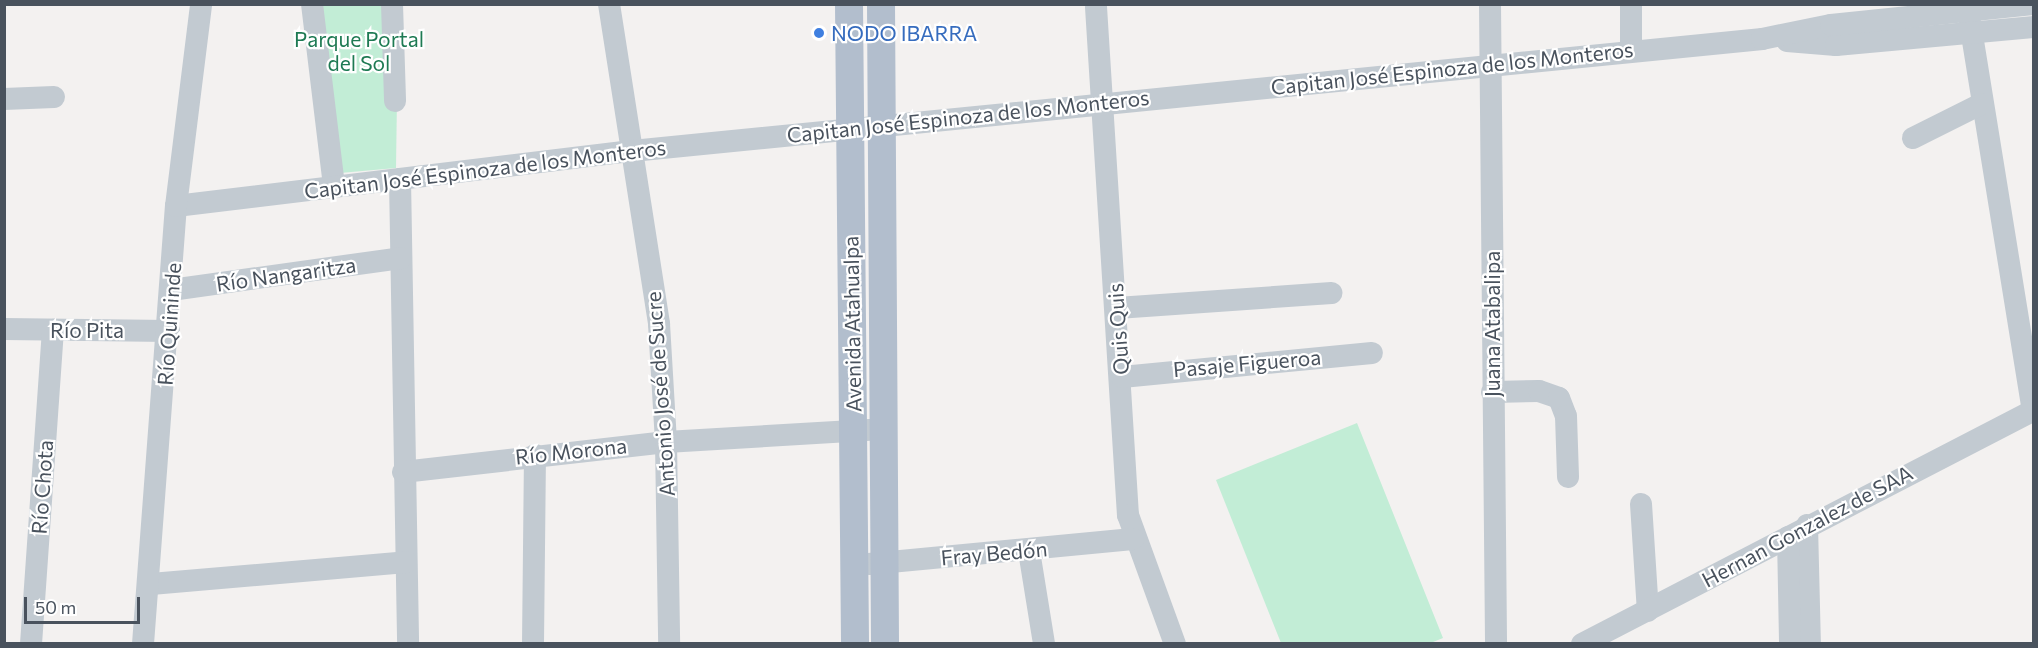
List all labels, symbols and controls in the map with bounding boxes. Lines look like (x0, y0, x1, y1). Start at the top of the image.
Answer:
place label: NODO IBARRA (831, 20, 977, 46)
park label: Parque Portal del Sol (294, 26, 424, 76)
marker: NODO IBARRA (812, 26, 826, 40)
street label: Capitan José Espinoza de los Monteros (1270, 36, 1634, 100)
street label: Capitan José Espinoza de los Monteros (786, 84, 1150, 148)
street label: Capitan José Espinoza de los Monteros (303, 134, 667, 204)
street label: Avenida Atahualpa (838, 236, 866, 412)
street label: Juana Atabalipa (1479, 251, 1505, 397)
street label: Río Nangaritza (214, 252, 358, 296)
street label: Río Quininde (152, 262, 186, 386)
street label: Quis Quis (1102, 282, 1134, 376)
street label: Antonio José de Sucre (640, 291, 680, 497)
street label: Río Pita (50, 317, 124, 343)
street label: Pasaje Figueroa (1172, 344, 1322, 382)
street label: Río Morona (514, 433, 628, 469)
street label: Río Chota (26, 439, 58, 535)
street label: Hernan Gonzalez de SAA (1697, 460, 1917, 592)
street label: Fray Bedón (940, 536, 1048, 570)
scale bar (27, 585, 142, 623)
text: 50 m (35, 596, 76, 618)

